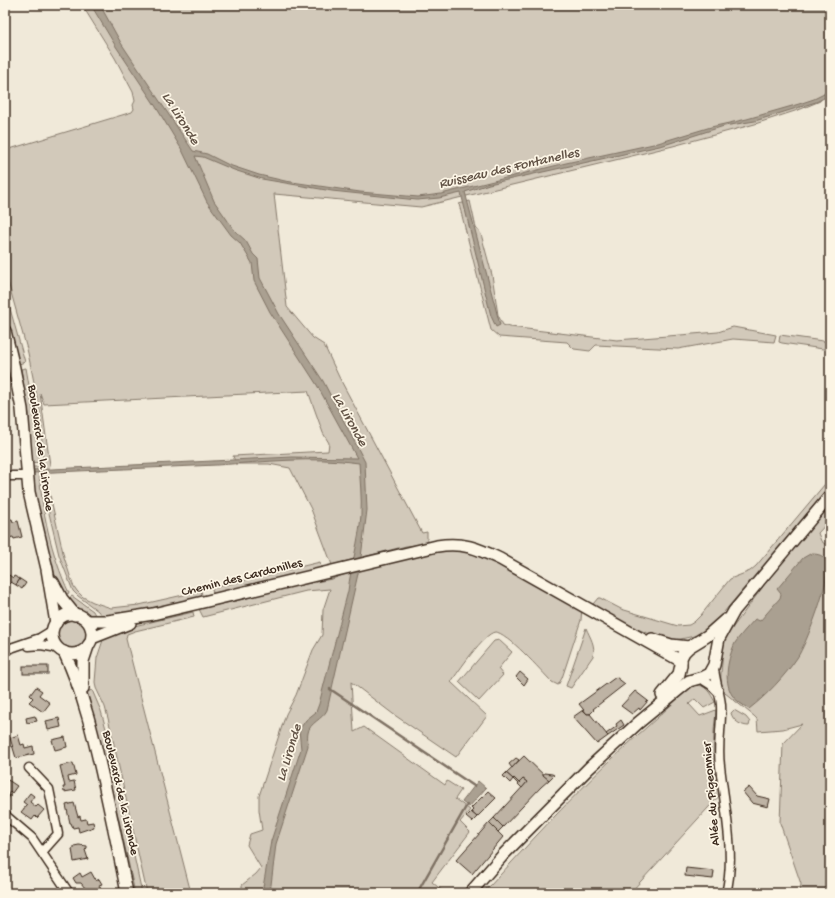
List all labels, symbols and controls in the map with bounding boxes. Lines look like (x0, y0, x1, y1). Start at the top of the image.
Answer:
water label: La Lironde (157, 90, 203, 149)
water label: Ruisseau des Fontanelles (437, 144, 582, 193)
street label: Boulevard de la Lironde (24, 383, 56, 512)
water label: La Lironde (327, 390, 371, 450)
street label: Chemin des Cardonilles (180, 555, 305, 600)
water label: La Lironde (273, 722, 307, 784)
street label: Boulevard de la Lironde (98, 728, 142, 857)
street label: Allée du Pigeonnier (700, 740, 724, 846)

